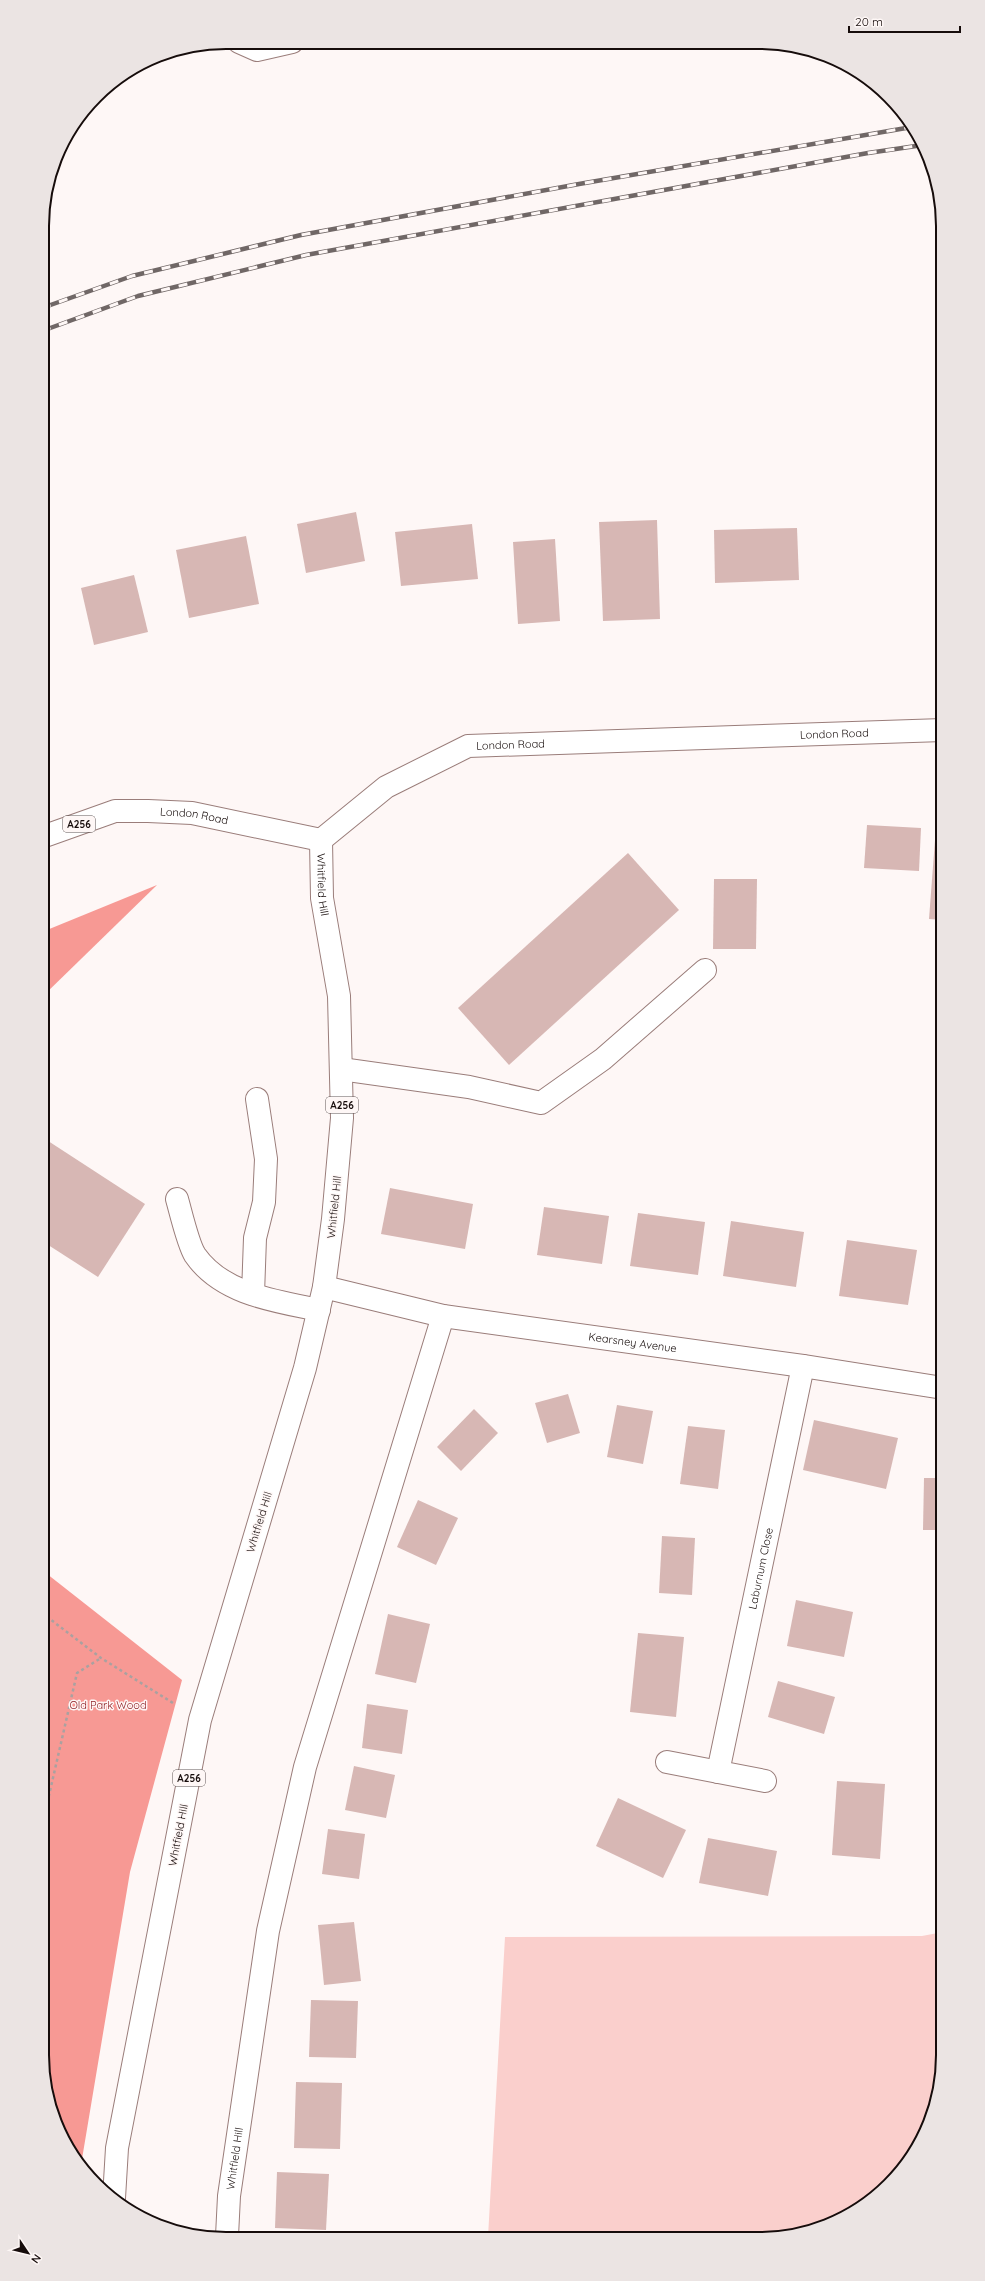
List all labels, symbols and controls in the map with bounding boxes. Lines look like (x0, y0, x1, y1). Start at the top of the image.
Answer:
scale bar (849, 8, 960, 34)
text: 20 m (855, 14, 883, 29)
street label: London Road (800, 726, 869, 742)
street label: London Road (476, 736, 545, 753)
street label: London Road (160, 805, 230, 827)
road number: A256 (63, 816, 95, 832)
street label: Whitfield Hill (314, 853, 332, 917)
road number: A256 (326, 1097, 358, 1113)
street label: Whitfield Hill (324, 1175, 344, 1239)
street label: Kearsney Avenue (588, 1329, 678, 1355)
street label: Whitfield Hill (243, 1490, 275, 1554)
street label: Laburnum Close (745, 1526, 776, 1610)
park label: Old Park Wood (69, 1698, 147, 1712)
road number: A256 (173, 1770, 205, 1786)
street label: Whitfield Hill (165, 1803, 191, 1867)
street label: Whitfield Hill (223, 2126, 246, 2191)
north arrow (8, 2233, 48, 2273)
text: N (28, 2251, 44, 2266)

